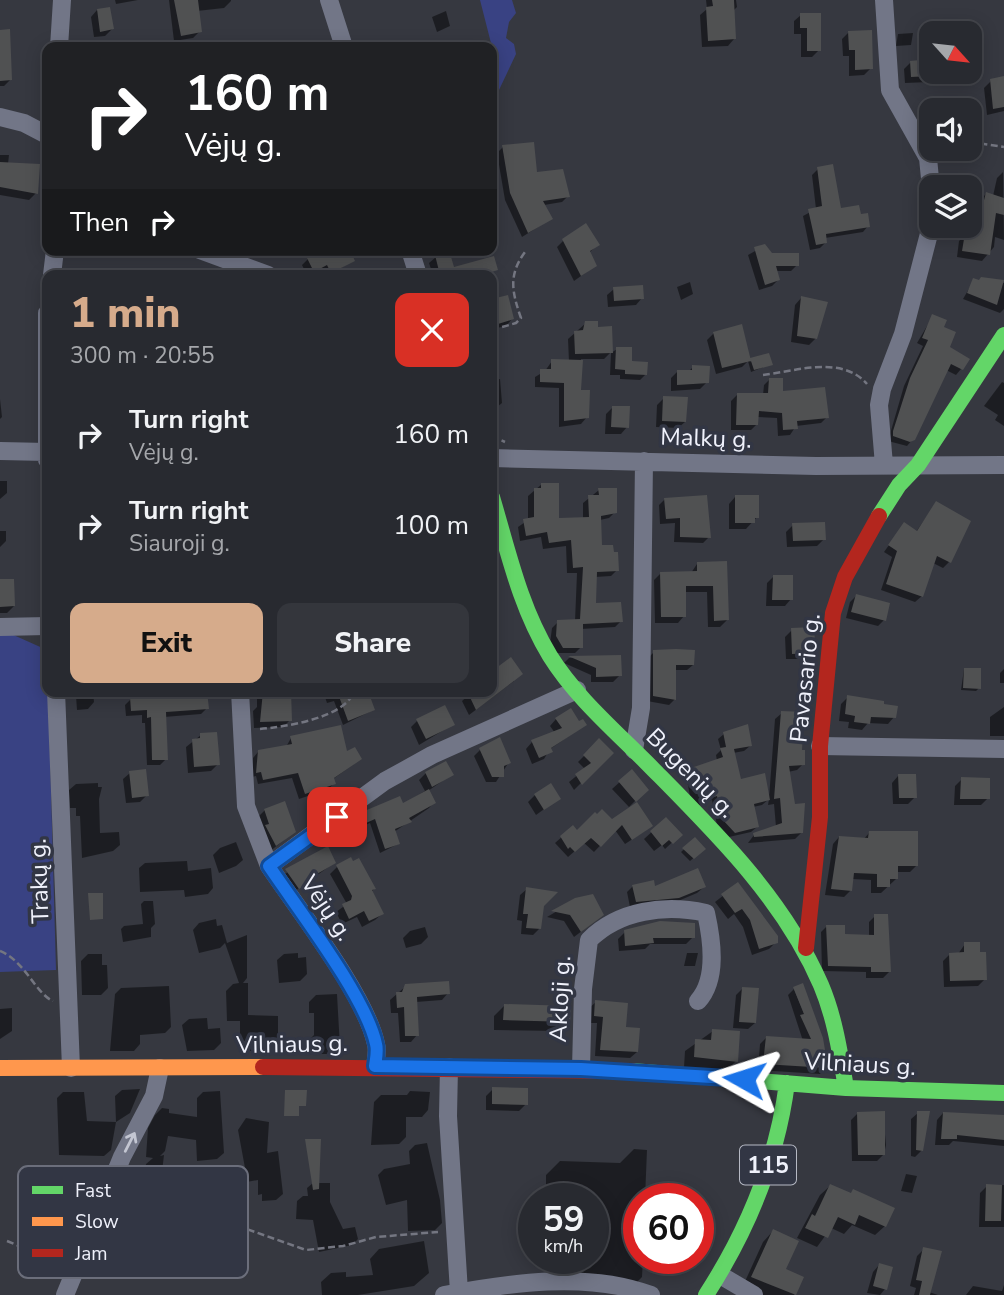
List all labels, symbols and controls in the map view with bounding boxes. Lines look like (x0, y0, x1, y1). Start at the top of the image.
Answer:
north arrow (919, 21, 982, 84)
map controls (919, 21, 982, 238)
text: 160 m (185, 60, 329, 127)
icon: right (70, 70, 161, 161)
button: sound (919, 98, 982, 161)
text: Vėjų g. (185, 124, 282, 167)
button: layers (919, 175, 982, 238)
icon: right (143, 203, 181, 241)
text: Then (70, 205, 129, 240)
text: 1 min (70, 285, 180, 342)
button: close (395, 293, 469, 367)
text: 300 m · 20:55 (70, 340, 215, 371)
text: Turn right (129, 402, 248, 437)
icon: right (70, 416, 108, 454)
text: 160 m (393, 417, 469, 452)
street label: Malkų g. (660, 420, 752, 456)
text: Vėjų g. (129, 437, 199, 468)
text: Turn right (129, 493, 248, 528)
icon: right (70, 507, 108, 545)
text: 100 m (393, 508, 469, 543)
text: Siauroji g. (129, 528, 230, 559)
button: Exit (70, 603, 263, 683)
button: Share (277, 603, 469, 683)
street label: Pavasario g. (782, 612, 828, 744)
street label: Bugenių g. (639, 721, 743, 825)
pin (307, 787, 367, 847)
icon: arrive (318, 798, 356, 836)
street label: Trakų g. (22, 838, 56, 924)
street label: Vėjų g. (293, 868, 361, 947)
street label: Akloji g. (542, 955, 578, 1043)
street label: Vilniaus g. (235, 1027, 348, 1061)
position arrow (707, 1042, 781, 1116)
street label: Vilniaus g. (802, 1045, 917, 1083)
one-way arrow (124, 1132, 137, 1153)
road number: 115 (740, 1146, 796, 1184)
legend (18, 1166, 248, 1278)
text: Fast (75, 1178, 111, 1204)
speed limit sign: 60 (623, 1183, 714, 1274)
text: 59 (542, 1196, 585, 1243)
text: Slow (75, 1209, 119, 1235)
text: km/h (544, 1234, 583, 1258)
text: Jam (74, 1241, 108, 1267)

